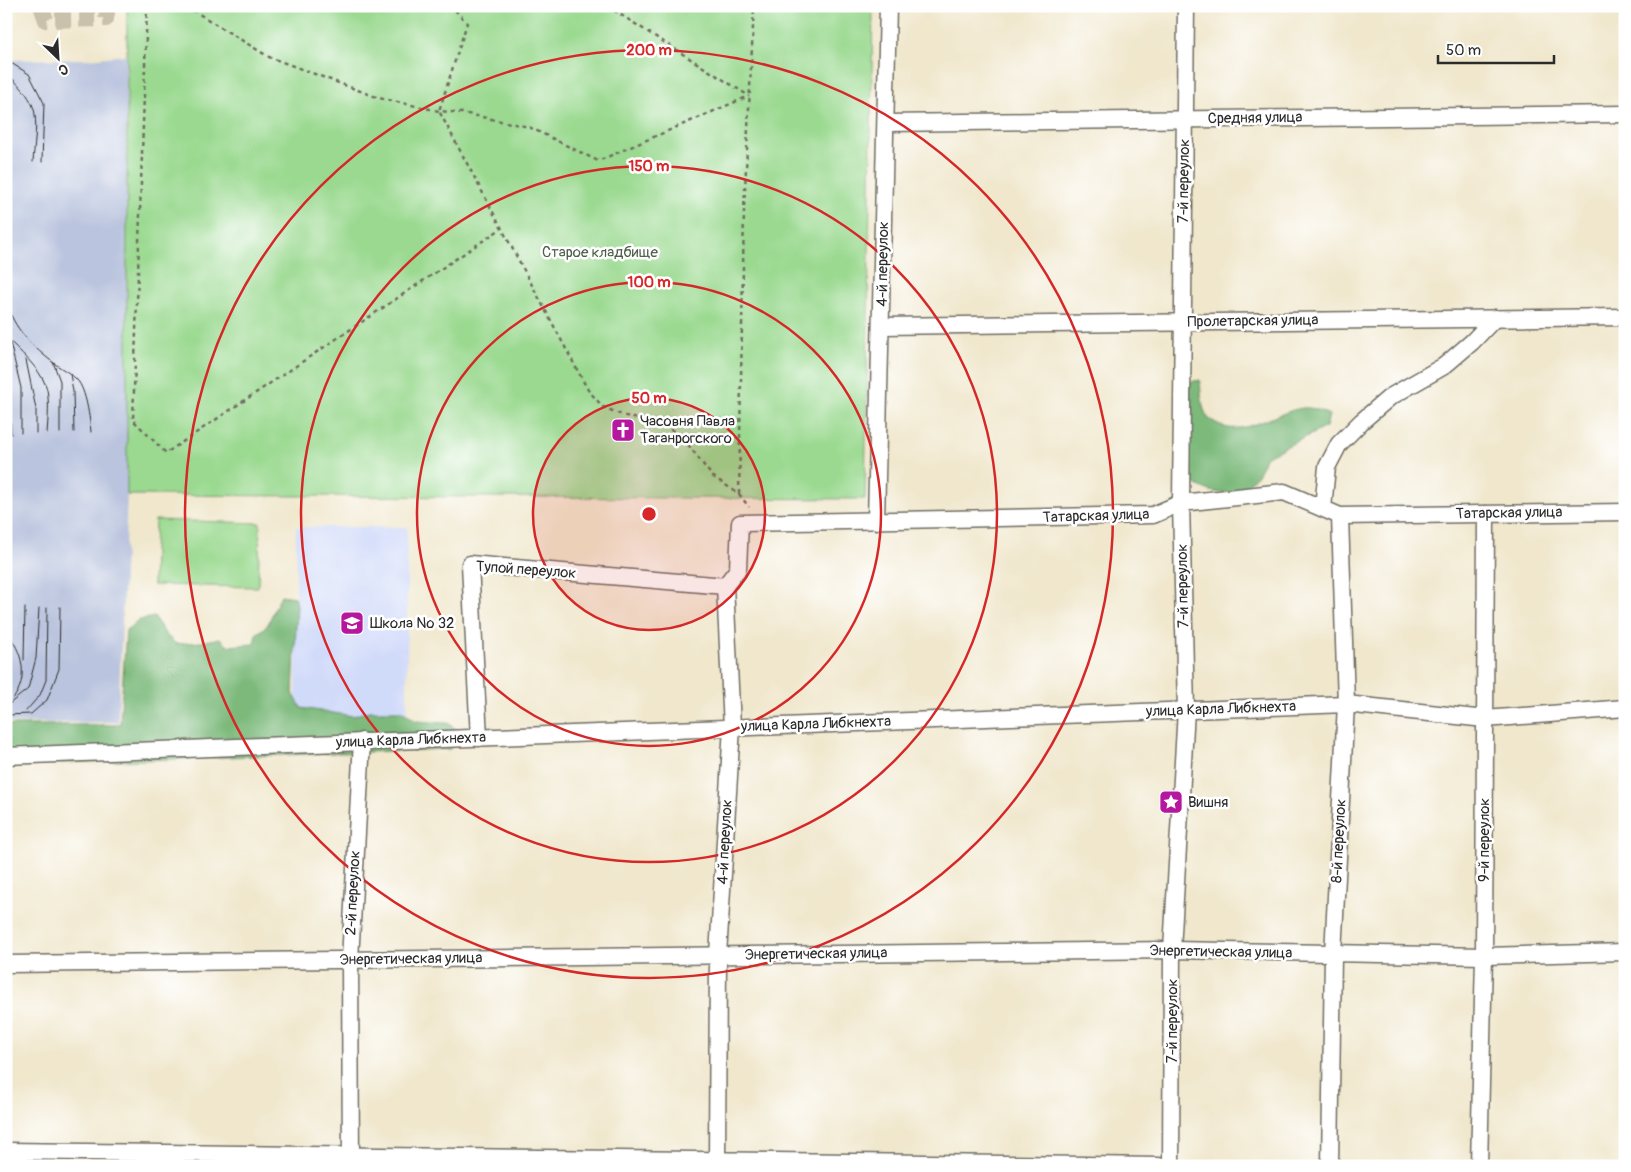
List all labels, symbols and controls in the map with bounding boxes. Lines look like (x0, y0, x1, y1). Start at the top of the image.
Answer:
north arrow (32, 32, 82, 82)
scale bar (1438, 32, 1555, 64)
text: 200 m (626, 41, 672, 60)
text: 50 m (1446, 41, 1481, 60)
text: С (55, 60, 71, 79)
street label: Средняя улица (1207, 108, 1303, 128)
street label: 7-й переулок (1174, 138, 1194, 223)
text: 150 m (629, 157, 669, 176)
street label: 4-й переулок (873, 221, 893, 307)
park label: Старое кладбище (542, 243, 659, 262)
text: 100 m (628, 273, 670, 292)
street label: Пролетарская улица (1187, 310, 1319, 332)
text: 50 m (632, 389, 666, 408)
place label: Часовня Павла Таганрогского (640, 412, 735, 448)
church icon: Часовня Павла Таганрогского (610, 417, 636, 443)
street label: Татарская улица (1455, 503, 1563, 523)
centre of rings (640, 505, 658, 523)
street label: Татарская улица (1042, 505, 1150, 527)
street label: 7-й переулок (1173, 543, 1193, 628)
street label: Тупой переулок (475, 557, 577, 583)
school or university icon: Школа № 32 (339, 610, 365, 636)
place label: Школа № 32 (370, 614, 454, 633)
street label: улица Карла Либкнехта (1145, 697, 1296, 721)
street label: улица Карла Либкнехта (740, 712, 891, 736)
street label: улица Карла Либкнехта (335, 728, 486, 752)
place icon: Вишня (1158, 789, 1184, 815)
place label: Вишня (1188, 793, 1228, 812)
street label: 8-й переулок (1327, 798, 1351, 883)
street label: 9-й переулок (1475, 798, 1494, 882)
street label: 4-й переулок (713, 799, 737, 885)
street label: 2-й переулок (341, 850, 365, 936)
street label: Энергетическая улица (1150, 941, 1292, 963)
street label: Энергетическая улица (745, 943, 887, 965)
street label: Энергетическая улица (340, 948, 482, 970)
street label: 7-й переулок (1163, 979, 1182, 1063)

